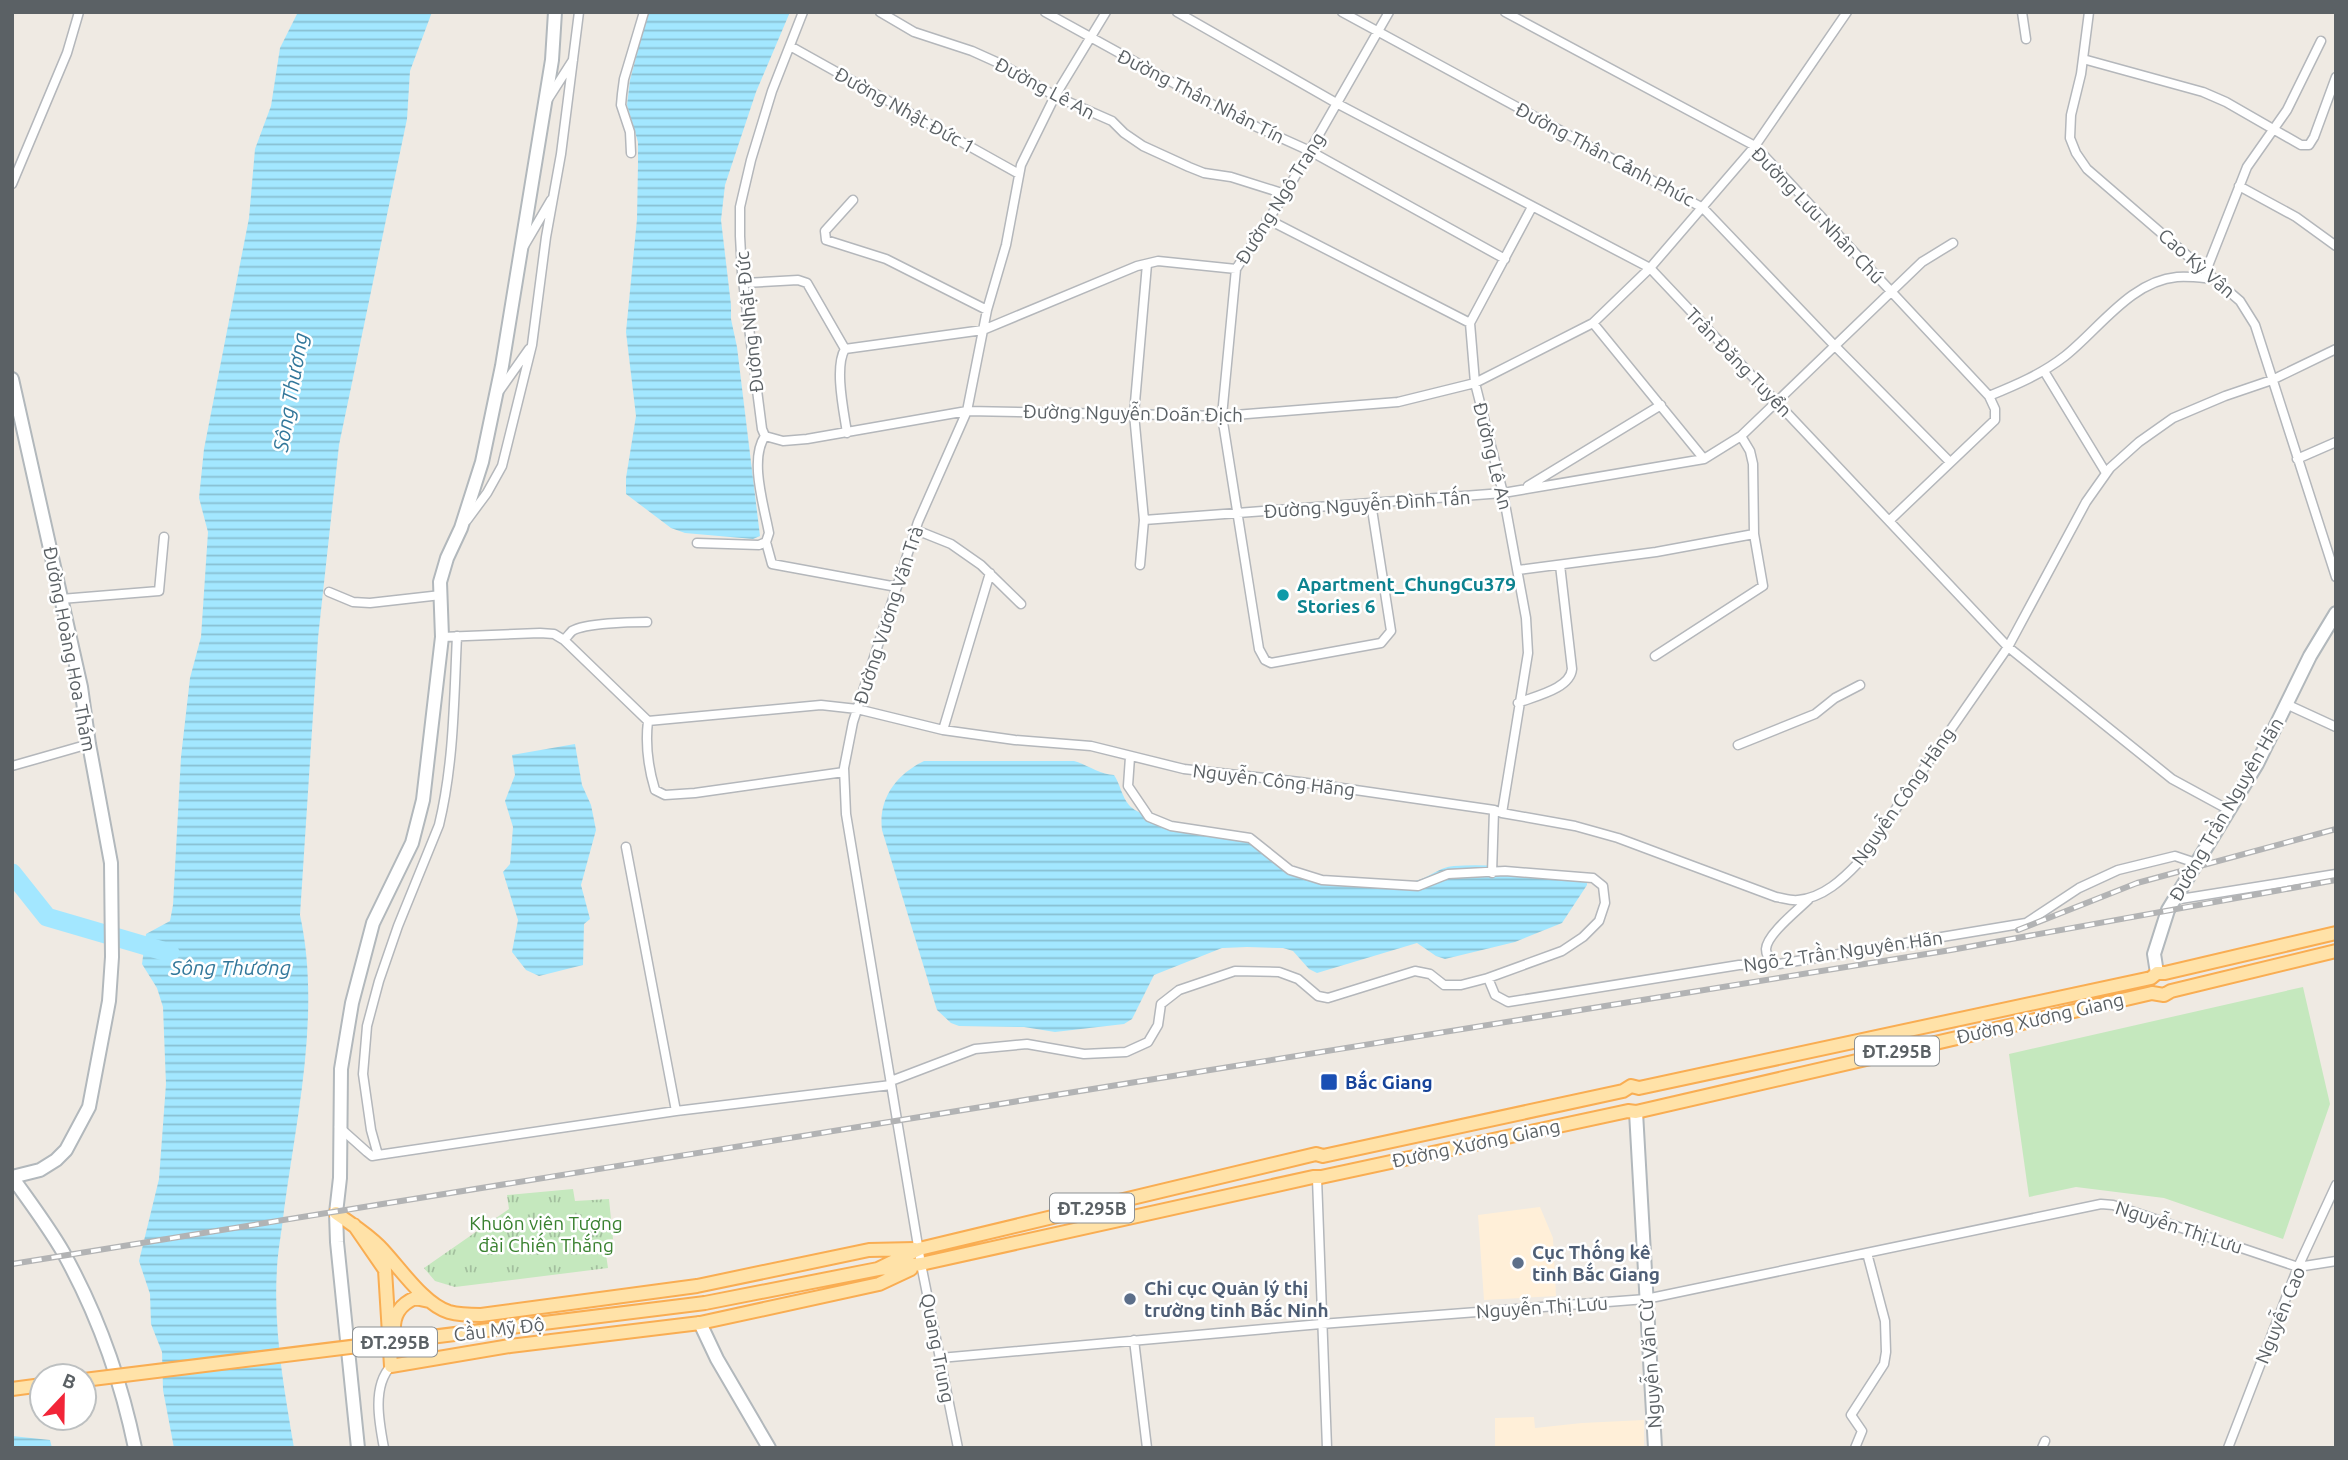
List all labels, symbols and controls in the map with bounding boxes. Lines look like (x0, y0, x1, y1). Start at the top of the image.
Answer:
street label: Đường Thân Nhân Tín (1114, 44, 1288, 148)
street label: Đường Lê An (991, 52, 1099, 124)
street label: Đường Nhật Đức 1 (831, 62, 979, 158)
street label: Đường Thân Cảnh Phúc (1512, 98, 1698, 210)
street label: Đường Ngô Trang (1231, 128, 1329, 268)
street label: Đường Lưu Nhân Chú (1747, 142, 1889, 288)
street label: Cao Kỳ Vân (2154, 224, 2240, 302)
street label: Đường Nhật Đức (731, 250, 767, 394)
street label: Trần Đăng Tuyển (1681, 302, 1798, 421)
water label: Sông Thương (268, 331, 312, 454)
street label: Đường Nguyễn Doãn Địch (1023, 398, 1243, 426)
street label: Đường Lê An (1469, 400, 1517, 512)
street label: Đường Nguyễn Đình Tấn (1263, 484, 1471, 522)
street label: Đường Vương Văn Trà (849, 523, 927, 707)
street label: Đường Hoàng Hoa Thám (39, 545, 101, 753)
place label: Apartment_ChungCu379 Stories 6 (1297, 573, 1516, 617)
marker: Apartment_ChungCu379 Stories 6 (1275, 587, 1291, 603)
street label: Đường Trần Nguyên Hãn (2163, 712, 2288, 905)
street label: Nguyễn Công Hãng (1846, 722, 1959, 869)
street label: Nguyễn Công Hãng (1191, 757, 1357, 801)
street label: Ngõ 2 Trần Nguyên Hãn (1742, 924, 1944, 976)
water label: Sông Thương (170, 955, 291, 979)
street label: Đường Xương Giang (1954, 988, 2126, 1048)
road number: ĐT.295B (1855, 1036, 1939, 1066)
place label: Bắc Giang (1345, 1070, 1433, 1093)
marker: Bắc Giang (1319, 1072, 1339, 1092)
street label: Đường Xương Giang (1390, 1114, 1562, 1172)
road number: ĐT.295B (1050, 1194, 1134, 1223)
street label: Nguyễn Thị Lưu (2113, 1195, 2246, 1258)
park label: Khuôn viên Tượng đài Chiến Thắng (469, 1212, 623, 1256)
place label: Cục Thống kê tỉnh Bắc Giang (1532, 1239, 1660, 1285)
marker: Cục Thống kê tỉnh Bắc Giang (1510, 1255, 1526, 1271)
street label: Nguyễn Cao (2249, 1263, 2309, 1367)
place label: Chi cục Quản lý thị trường tỉnh Bắc Ninh (1144, 1277, 1329, 1321)
street label: Nguyễn Thị Lưu (1475, 1290, 1609, 1323)
street label: Quang Trung (917, 1291, 959, 1405)
marker: Chi cục Quản lý thị trường tỉnh Bắc Ninh (1122, 1291, 1138, 1307)
street label: Nguyễn Văn Cừ (1633, 1298, 1665, 1429)
street label: Cầu Mỹ Độ (452, 1311, 546, 1345)
road number: ĐT.295B (353, 1328, 437, 1357)
north arrow (28, 1362, 98, 1432)
text: B (59, 1369, 79, 1394)

